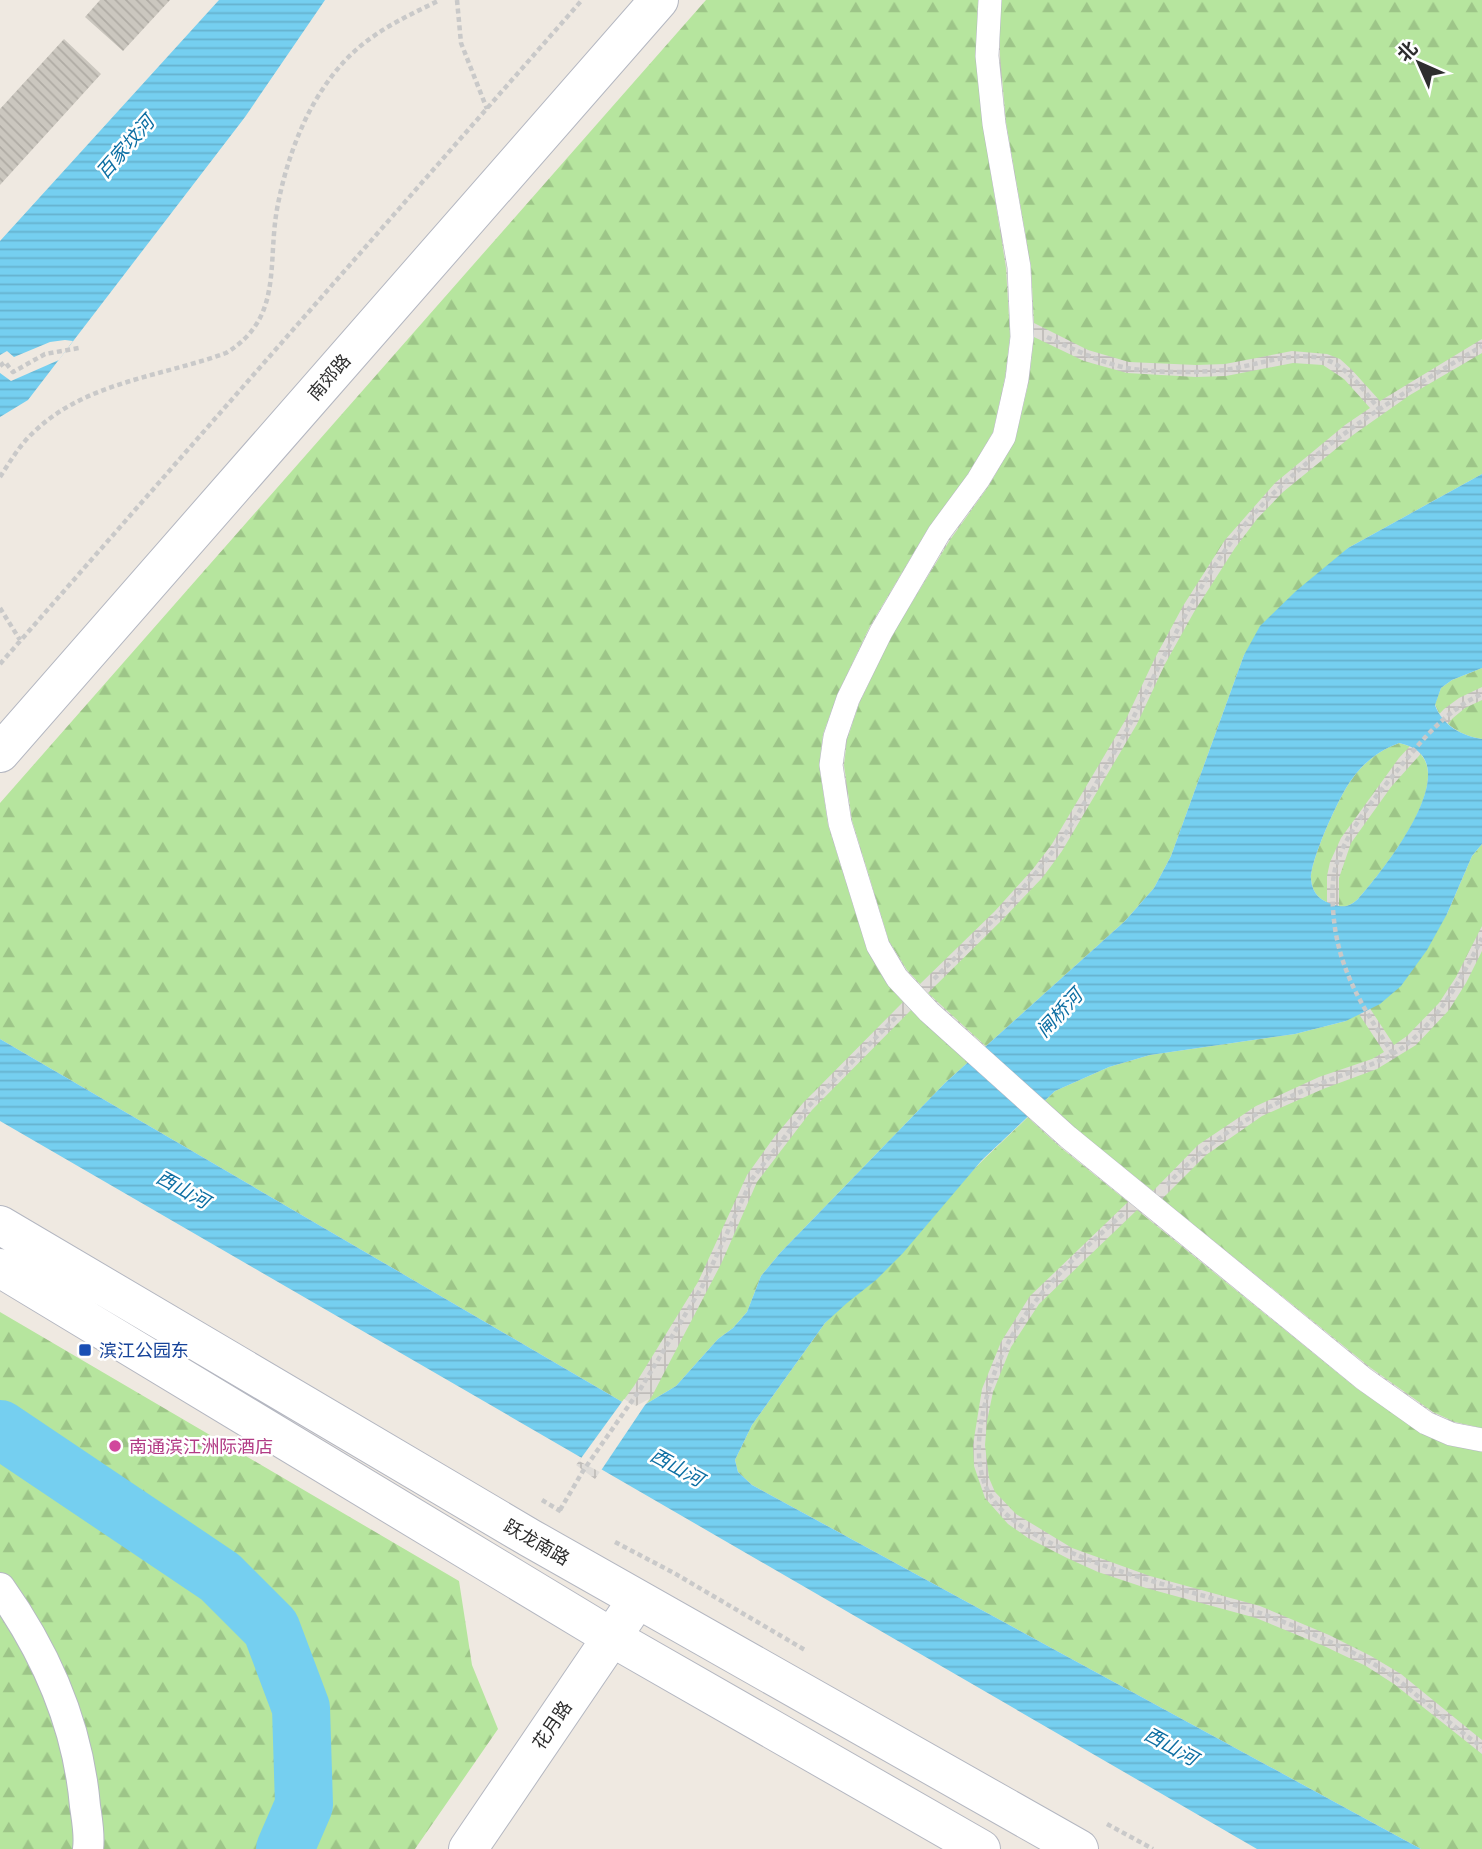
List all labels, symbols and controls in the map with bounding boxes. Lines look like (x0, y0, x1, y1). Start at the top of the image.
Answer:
north arrow (1384, 28, 1454, 98)
text: 北 (1392, 36, 1421, 65)
water label: 百家坟河 (92, 108, 161, 183)
street label: 南郊路 (303, 350, 355, 404)
water label: 闸桥河 (1032, 982, 1089, 1041)
water label: 西山河 (153, 1166, 217, 1214)
place label: 滨江公园东 (99, 1340, 189, 1361)
marker: 滨江公园东 (77, 1342, 93, 1358)
place label: 南通滨江洲际酒店 (129, 1436, 273, 1457)
marker: 南通滨江洲际酒店 (107, 1438, 123, 1454)
water label: 西山河 (647, 1444, 711, 1492)
street label: 跃龙南路 (501, 1515, 573, 1569)
street label: 花月路 (528, 1697, 576, 1753)
water label: 西山河 (1141, 1723, 1205, 1771)

